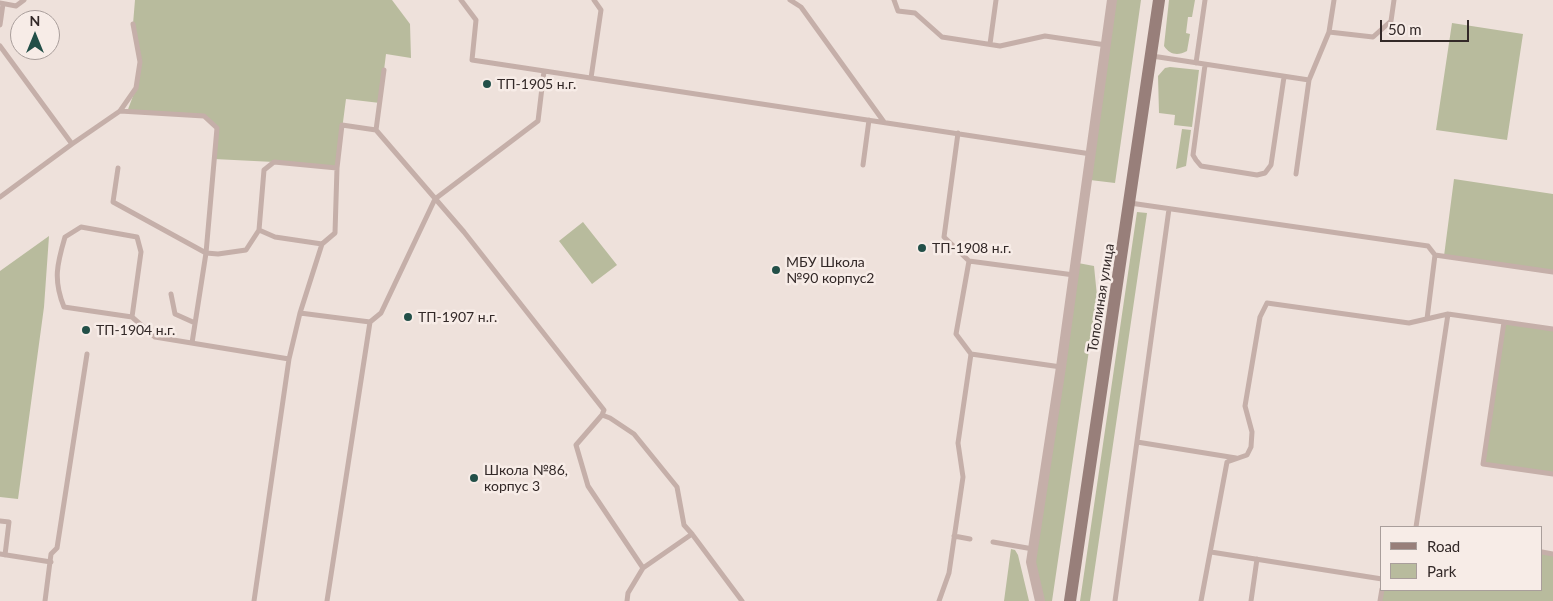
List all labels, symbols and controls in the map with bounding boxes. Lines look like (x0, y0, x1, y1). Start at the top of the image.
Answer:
north arrow (10, 10, 60, 60)
scale bar (1383, 10, 1472, 42)
text: N (30, 12, 40, 29)
text: 50 m (1388, 20, 1422, 38)
place label: ТП-1905 н.г. (497, 76, 576, 92)
marker: ТП-1905 н.г. (481, 78, 493, 90)
place label: ТП-1908 н.г. (932, 240, 1011, 256)
marker: ТП-1908 н.г. (916, 242, 928, 254)
street label: Тополиная улица (1084, 242, 1118, 354)
place label: МБУ Школа №90 корпус2 (786, 254, 874, 286)
marker: МБУ Школа №90 корпус2 (770, 264, 782, 276)
place label: ТП-1907 н.г. (418, 309, 497, 325)
marker: ТП-1907 н.г. (402, 311, 414, 323)
place label: ТП-1904 н.г. (96, 322, 175, 338)
marker: ТП-1904 н.г. (80, 324, 92, 336)
place label: Школа №86, корпус 3 (484, 462, 568, 494)
marker: Школа №86, корпус 3 (468, 472, 480, 484)
legend (1380, 526, 1543, 591)
text: Road (1427, 537, 1460, 555)
text: Park (1427, 562, 1456, 580)

